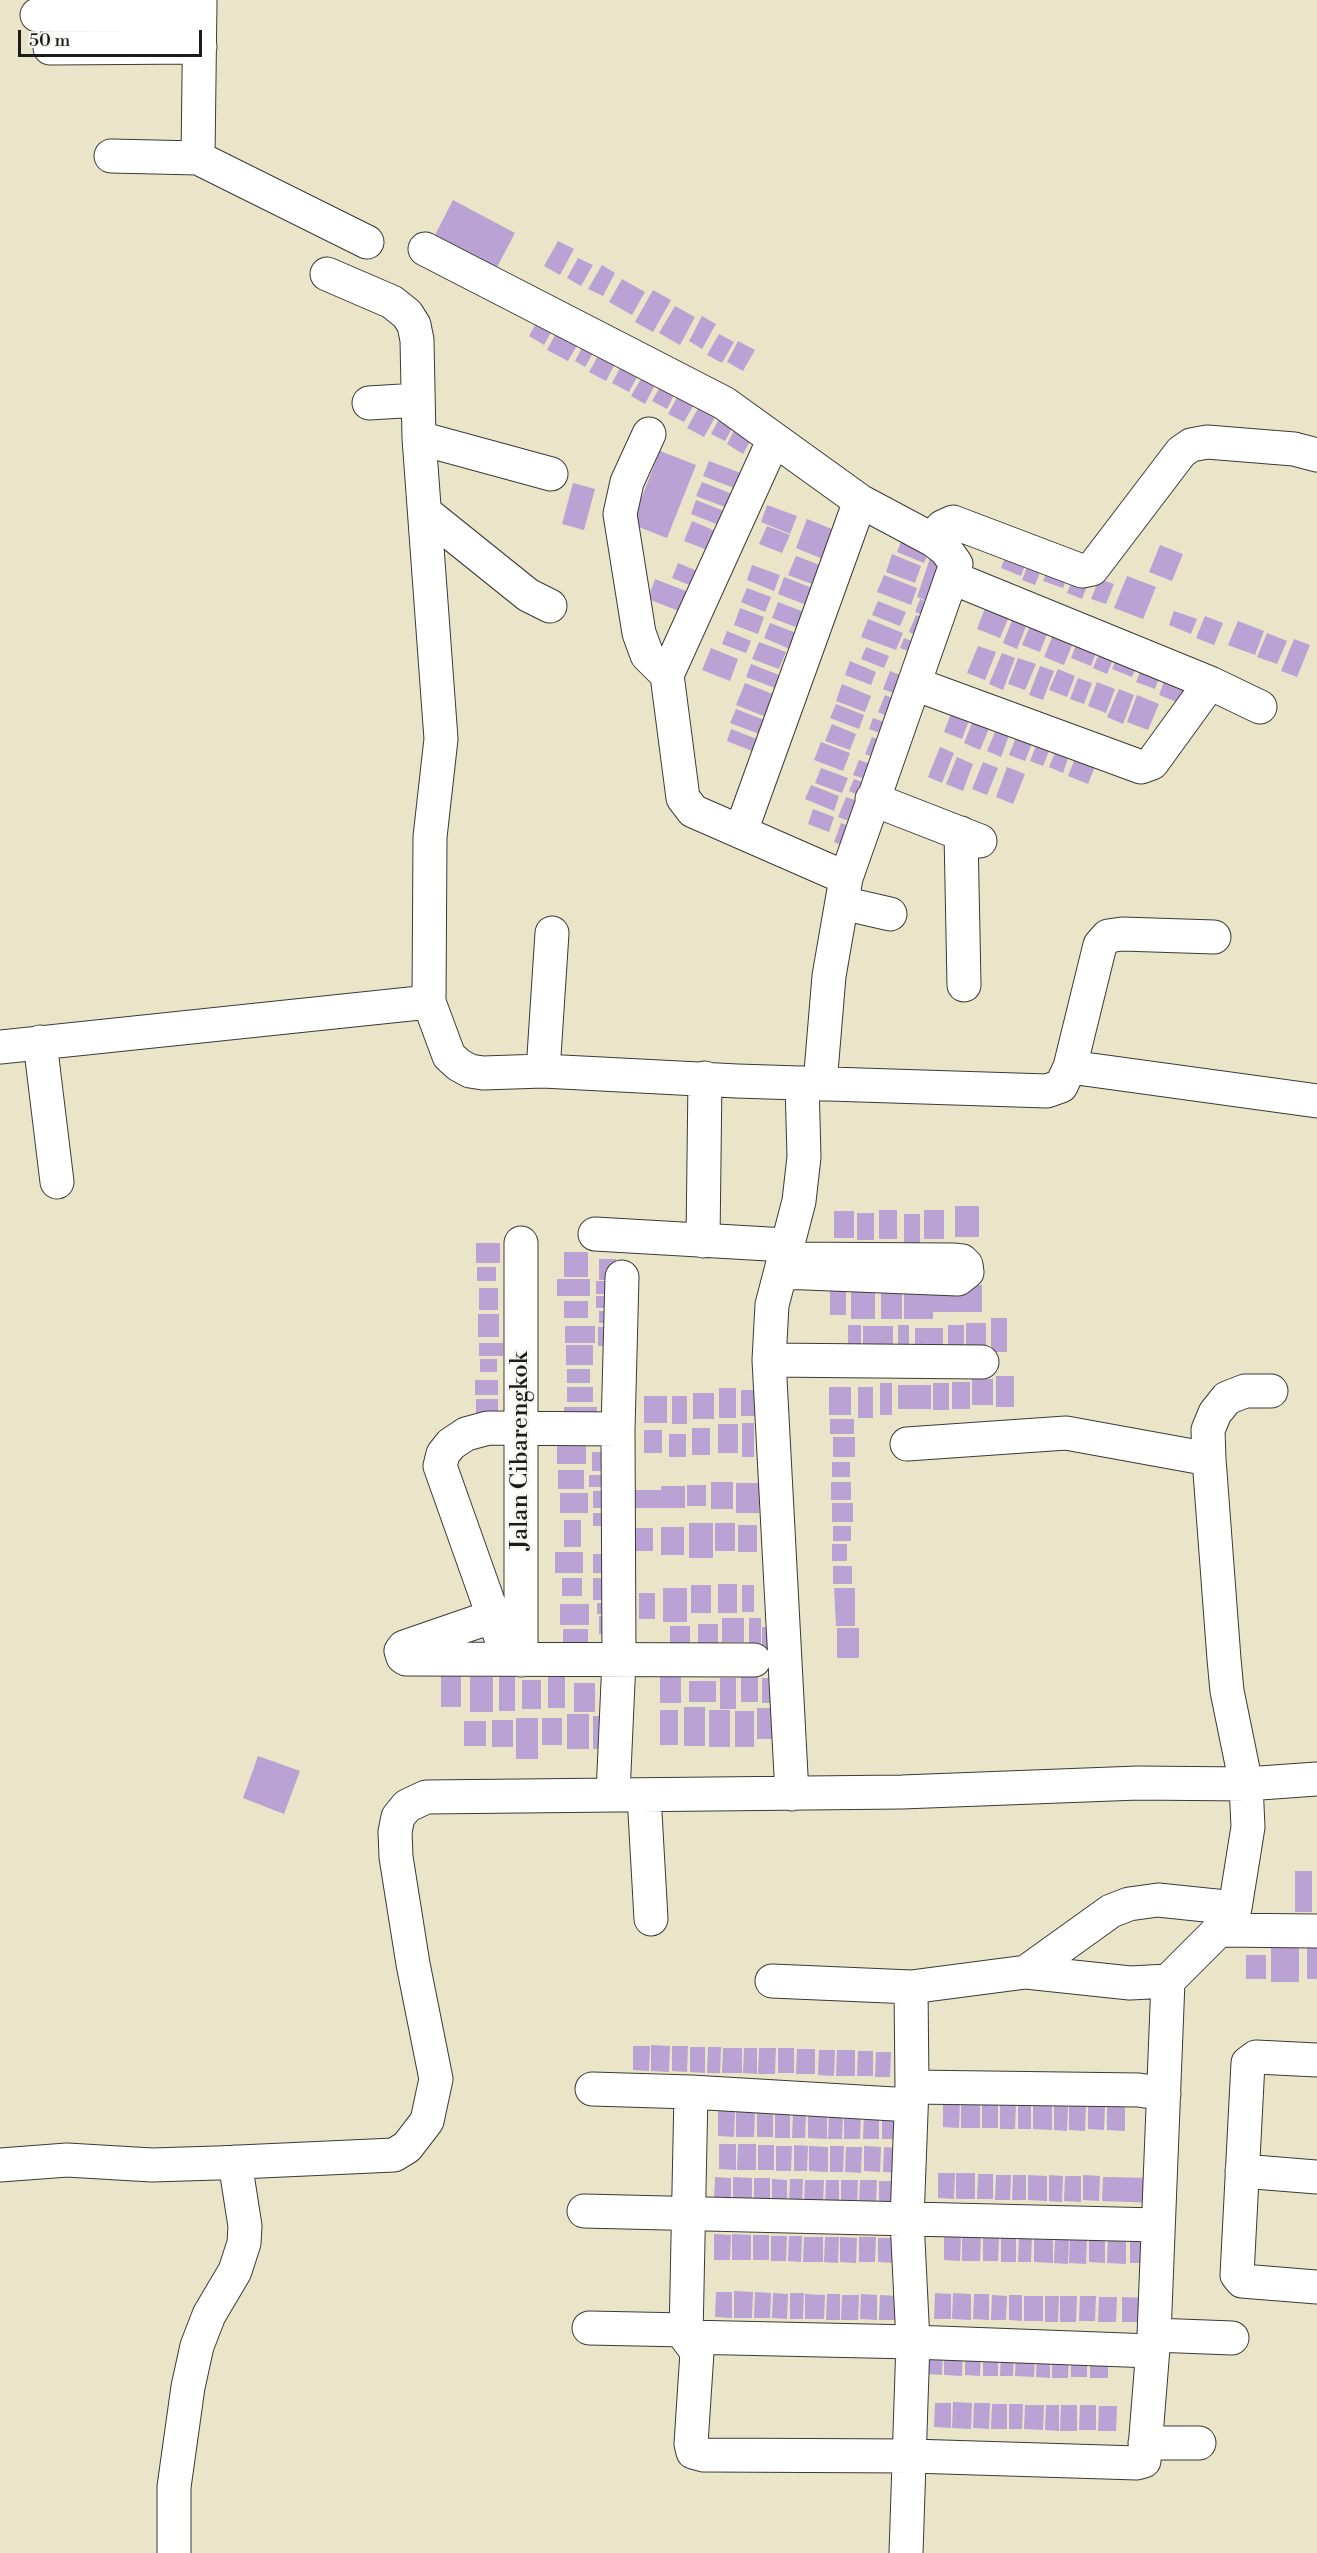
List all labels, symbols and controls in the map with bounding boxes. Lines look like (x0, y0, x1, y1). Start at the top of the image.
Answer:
scale bar (21, 18, 206, 56)
text: 50 m (29, 29, 70, 52)
street label: Jalan Cibarengkok (507, 1352, 535, 1550)

